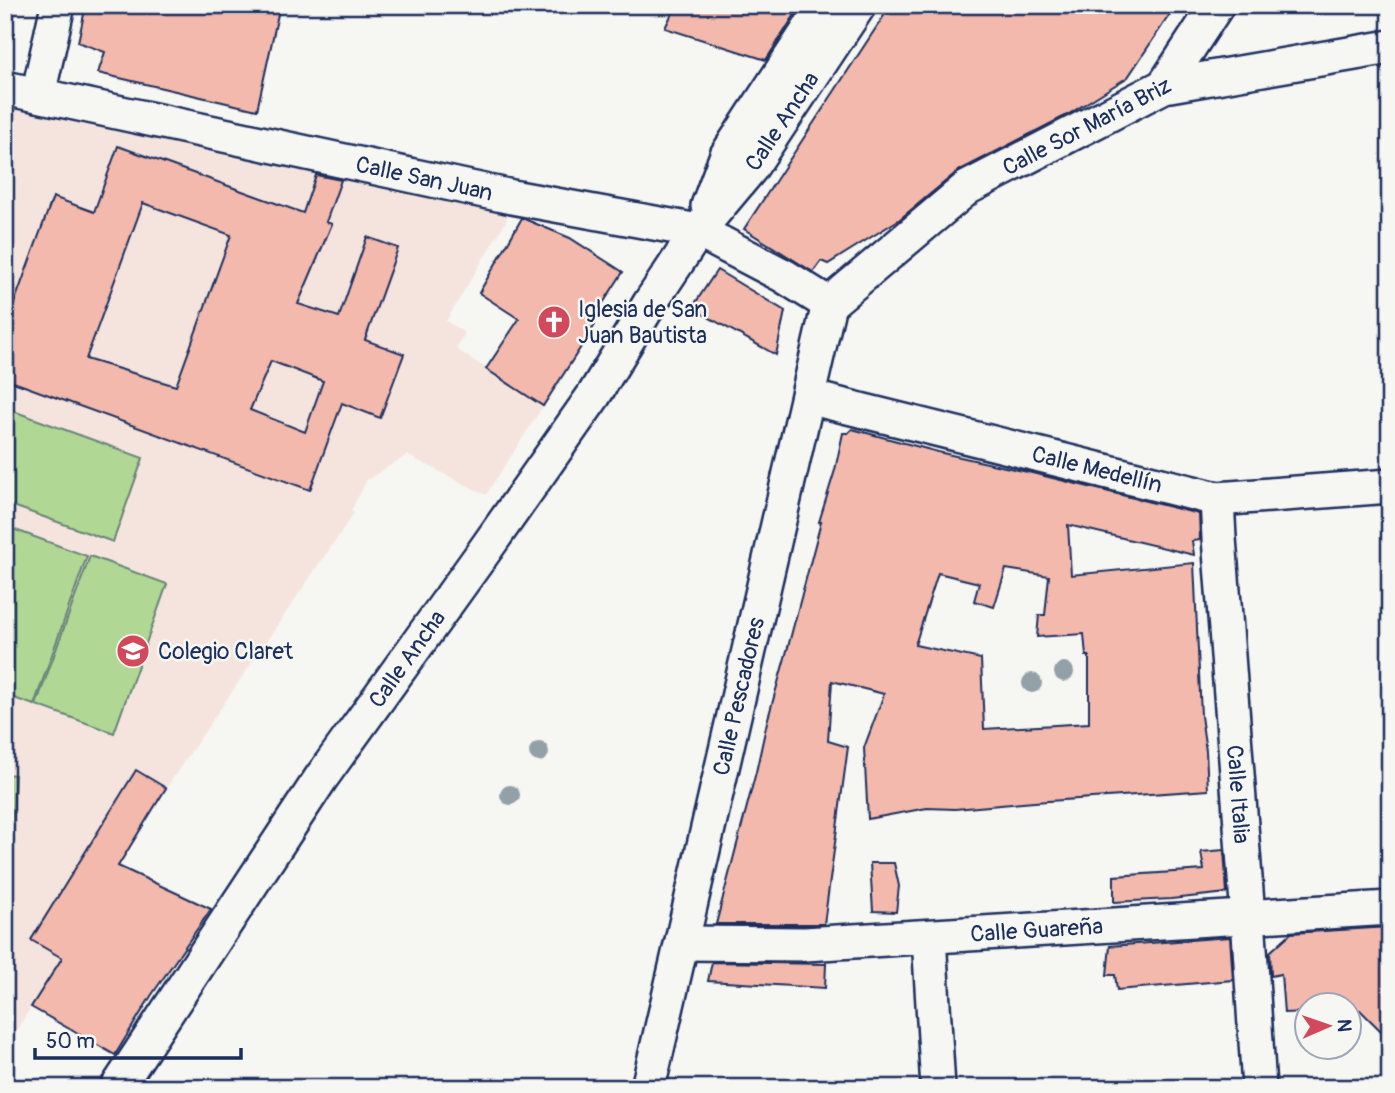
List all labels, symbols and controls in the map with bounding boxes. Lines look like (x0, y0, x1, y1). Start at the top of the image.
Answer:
street label: Calle Ancha (738, 66, 825, 176)
street label: Calle Sor María Briz (997, 70, 1176, 182)
street label: Calle San Juan (353, 149, 496, 207)
place label: Iglesia de San Juan Bautista (578, 295, 707, 350)
church icon: Iglesia de San Juan Bautista (535, 303, 573, 341)
street label: Calle Medellín (1029, 439, 1165, 499)
street label: Calle Ancha (362, 604, 452, 713)
street label: Calle Pescadores (706, 614, 771, 778)
school or university icon: Colegio Claret (114, 632, 152, 670)
place label: Colegio Claret (158, 637, 294, 666)
street label: Calle Italia (1220, 744, 1257, 845)
street label: Calle Guareña (969, 911, 1104, 948)
north arrow (1294, 992, 1364, 1062)
scale bar (35, 1016, 242, 1060)
text: N (1332, 1019, 1356, 1032)
text: 50 m (46, 1028, 95, 1055)

